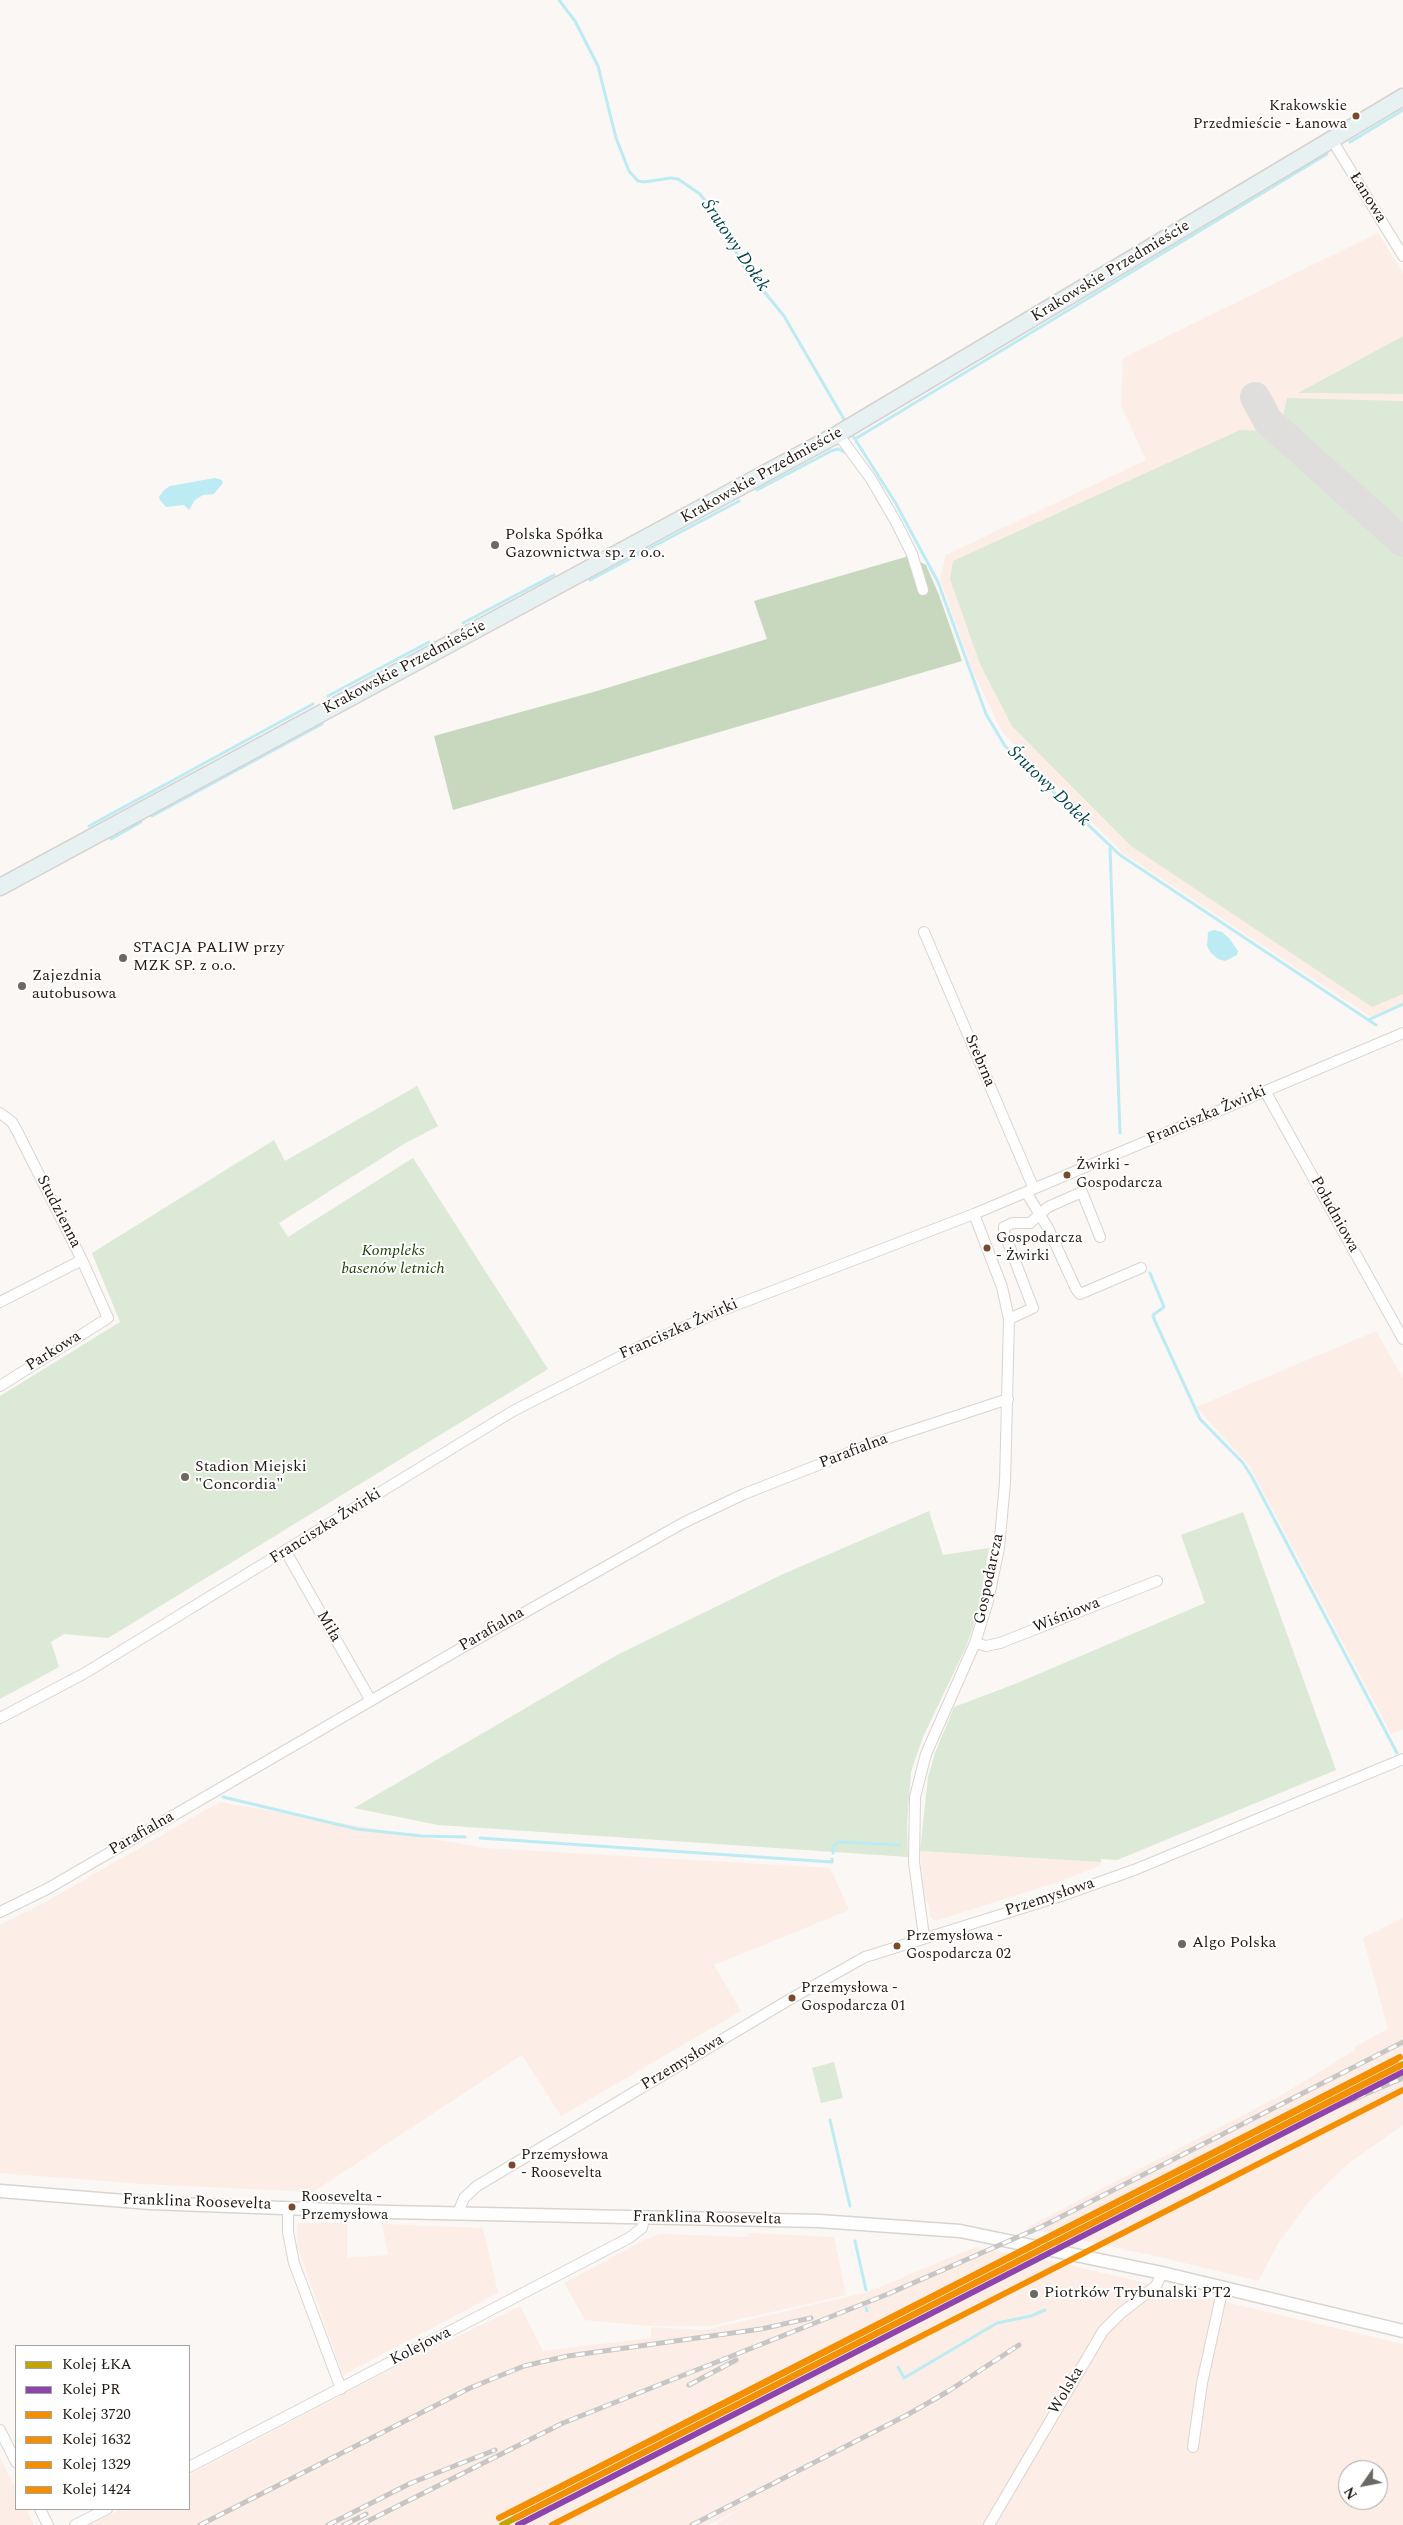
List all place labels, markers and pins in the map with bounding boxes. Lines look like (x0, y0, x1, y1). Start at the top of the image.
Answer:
place label: Krakowskie Przedmieście - Łanowa (1193, 98, 1347, 133)
marker: Krakowskie Przedmieście - Łanowa (1351, 111, 1361, 121)
place label: Polska Spółka Gazownictwa sp. z o.o. (505, 526, 665, 564)
marker: Polska Spółka Gazownictwa sp. z o.o. (489, 539, 501, 551)
place label: STACJA PALIW przy MZK SP. z o.o. (133, 939, 284, 977)
marker: STACJA PALIW przy MZK SP. z o.o. (117, 952, 129, 964)
place label: Zajezdnia autobusowa (32, 967, 116, 1005)
marker: Zajezdnia autobusowa (16, 980, 28, 992)
place label: Żwirki - Gospodarcza (1076, 1157, 1162, 1192)
marker: Żwirki - Gospodarcza (1062, 1170, 1072, 1180)
place label: Gospodarcza - Żwirki (996, 1230, 1082, 1265)
marker: Gospodarcza - Żwirki (982, 1243, 992, 1253)
place label: Stadion Miejski "Concordia" (195, 1458, 307, 1496)
marker: Stadion Miejski "Concordia" (179, 1471, 191, 1483)
place label: Przemysłowa - Gospodarcza 02 (906, 1928, 1011, 1963)
place label: Algo Polska (1192, 1934, 1276, 1954)
marker: Algo Polska (1176, 1938, 1188, 1950)
marker: Przemysłowa - Gospodarcza 02 (892, 1941, 902, 1951)
place label: Przemysłowa - Gospodarcza 01 (801, 1980, 906, 2015)
marker: Przemysłowa - Gospodarcza 01 (787, 1993, 797, 2003)
place label: Przemysłowa - Roosevelta (521, 2147, 608, 2182)
marker: Przemysłowa - Roosevelta (507, 2160, 517, 2170)
place label: Roosevelta - Przemysłowa (301, 2189, 388, 2224)
marker: Roosevelta - Przemysłowa (287, 2202, 297, 2212)
place label: Piotrków Trybunalski PT2 (1044, 2284, 1231, 2304)
marker: Piotrków Trybunalski PT2 (1028, 2288, 1040, 2300)

